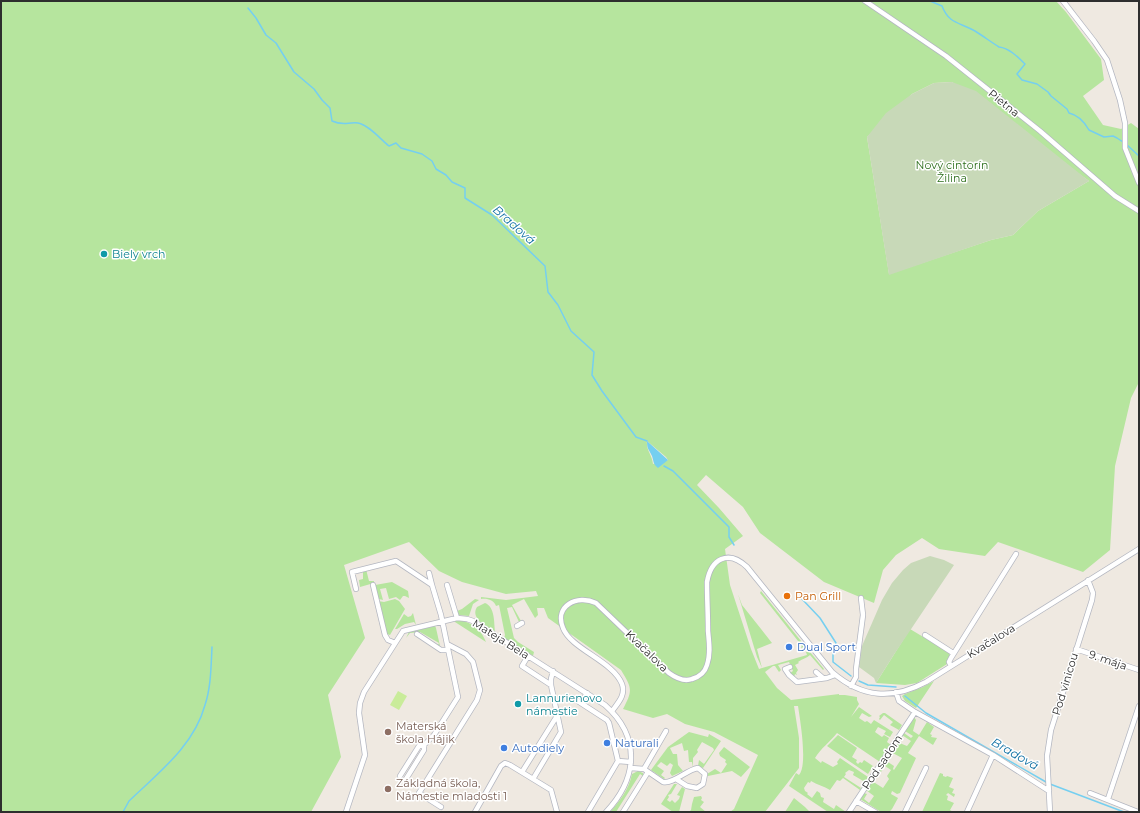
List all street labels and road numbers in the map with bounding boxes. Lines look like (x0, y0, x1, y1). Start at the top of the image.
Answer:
street label: Pietna (986, 86, 1022, 120)
street label: Mateja Bela (470, 616, 532, 662)
street label: Kvačalova (964, 621, 1018, 661)
street label: Kvačalova (623, 627, 671, 675)
street label: 9. mája (1087, 647, 1129, 673)
street label: Pod vinicou (1049, 651, 1081, 717)
street label: Pod sadom (859, 732, 905, 792)

